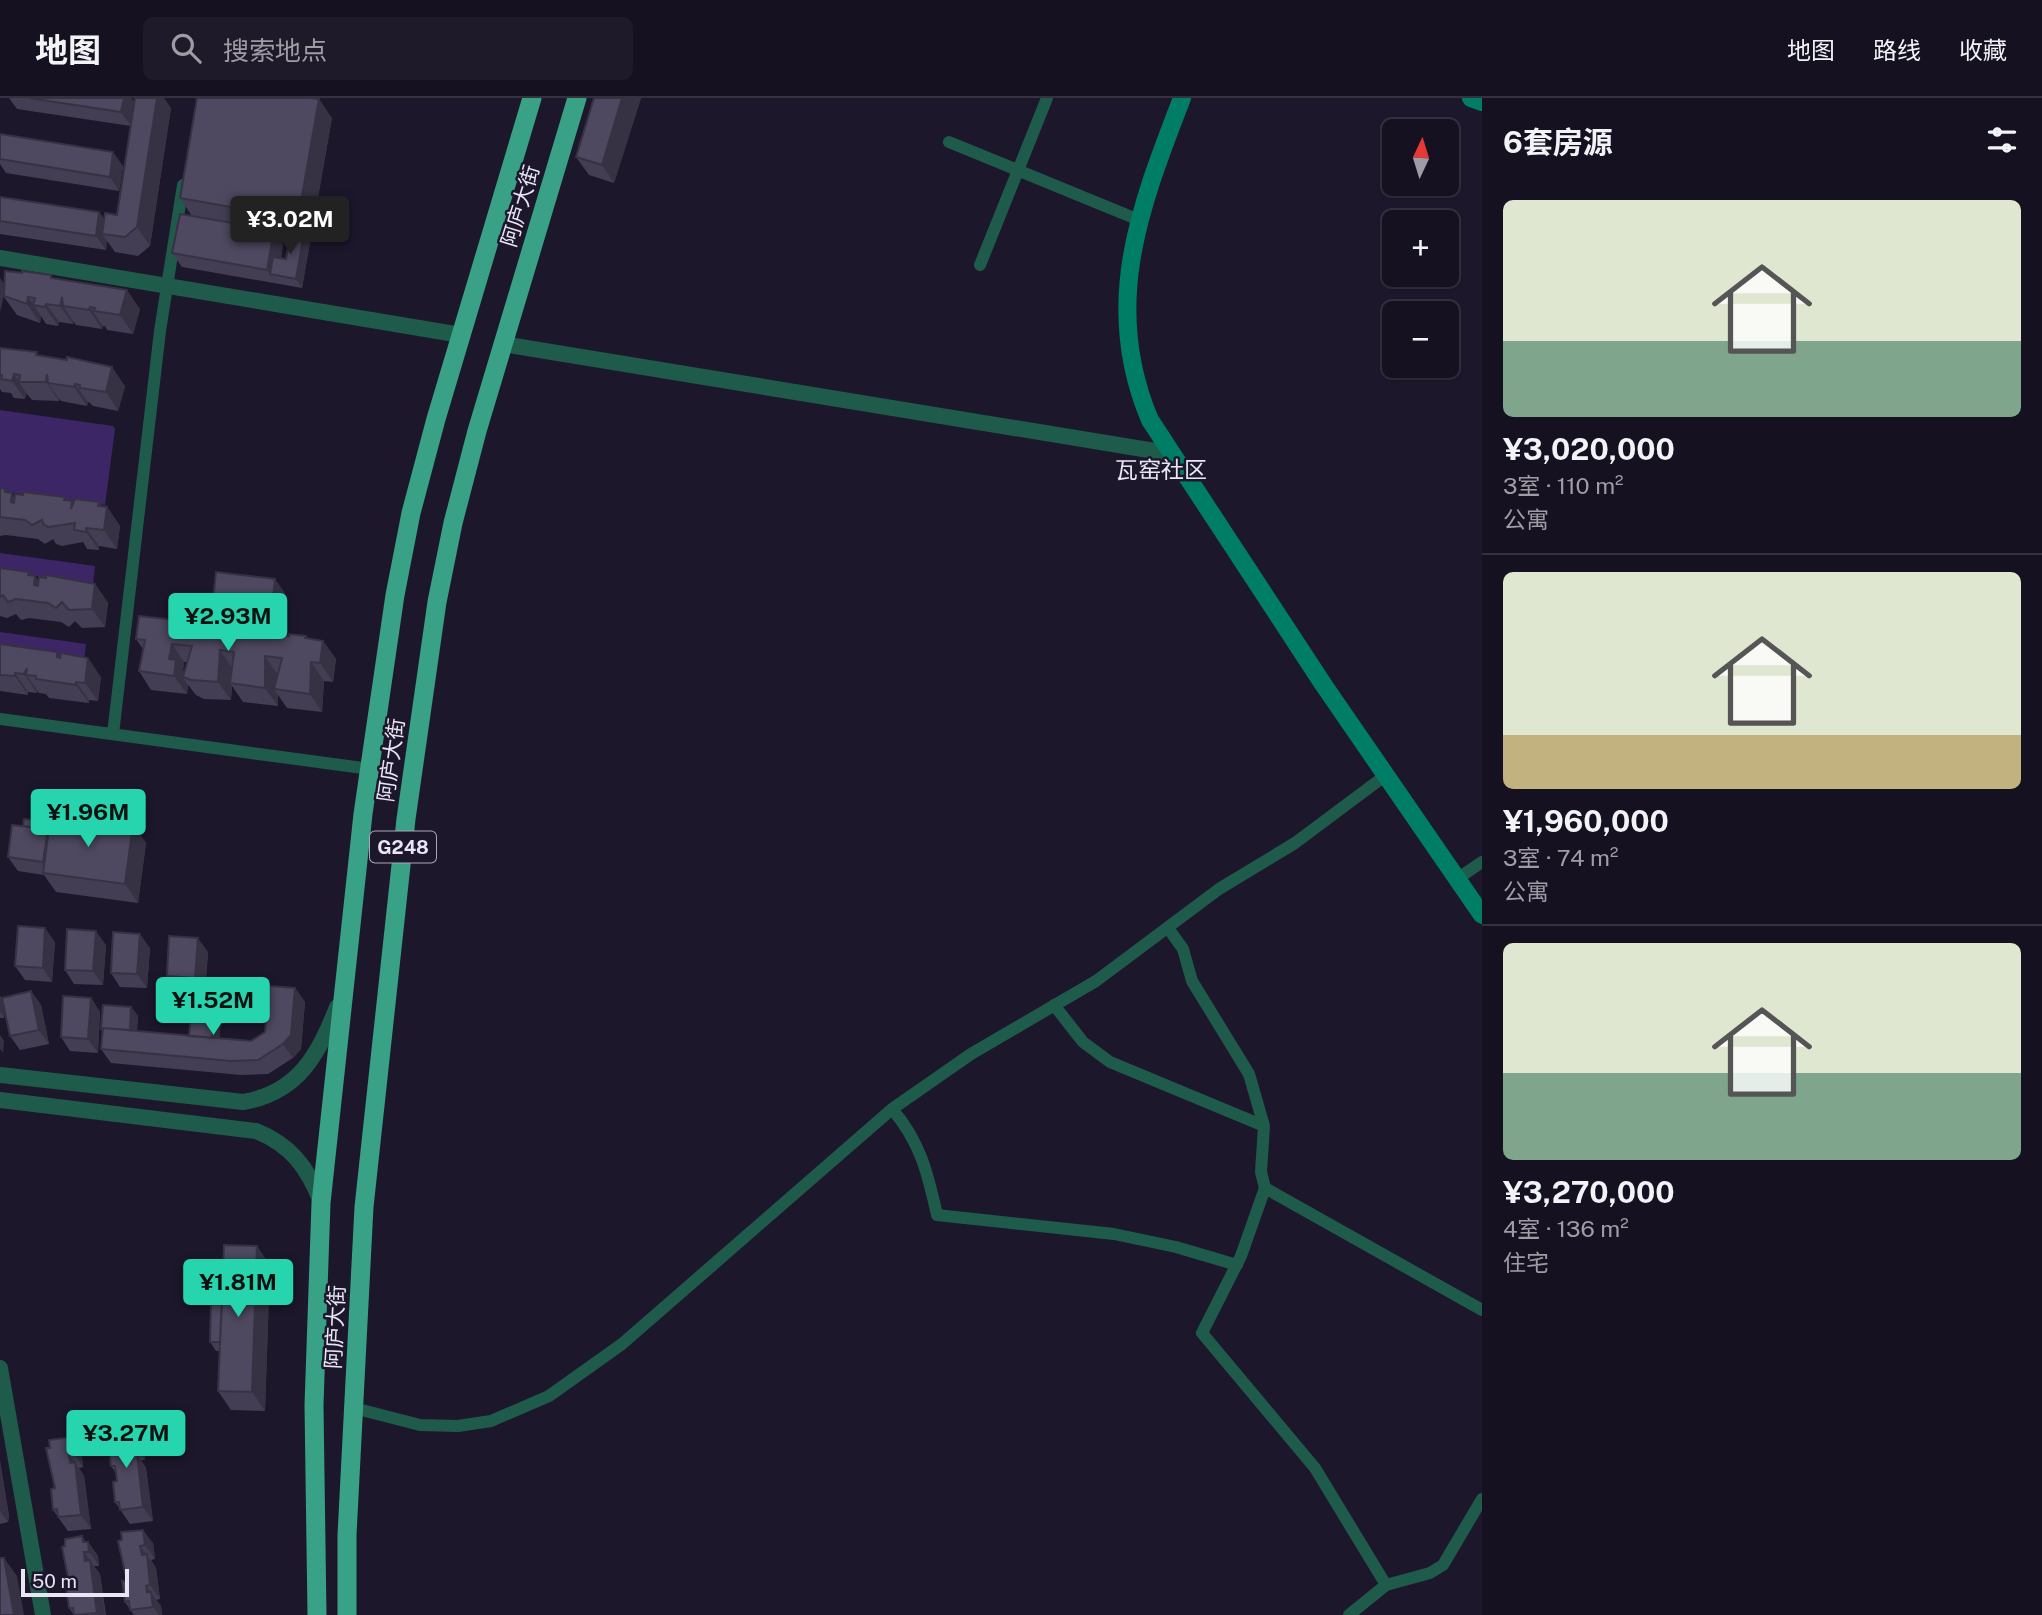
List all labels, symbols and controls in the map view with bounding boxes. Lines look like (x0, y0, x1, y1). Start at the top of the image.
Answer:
search box (143, 17, 633, 80)
icon: search (167, 29, 205, 67)
text: 地图 (35, 31, 101, 69)
text: 搜索地点 (223, 35, 327, 66)
text: 地图 (1787, 36, 1835, 64)
text: 路线 (1873, 36, 1921, 64)
text: 收藏 (1959, 36, 2007, 64)
north arrow (1382, 119, 1460, 196)
map controls (1382, 119, 1459, 378)
icon: filters (1983, 121, 2021, 159)
text: 6套房源 (1503, 124, 1613, 160)
street label: 阿庐大街 (496, 162, 544, 250)
pin: ¥3.02M (233, 197, 347, 256)
text: ¥3.02M (246, 205, 334, 232)
button: + (1382, 210, 1459, 287)
icon: home (1699, 246, 1825, 372)
button: − (1382, 301, 1459, 378)
text: ¥3,020,000 (1503, 431, 1675, 467)
district label: 瓦窑社区 (1115, 456, 1207, 483)
text: 3室 · 110 m² (1503, 472, 1624, 499)
text: 公寓 (1503, 506, 1549, 533)
pin: ¥2.93M (171, 594, 285, 653)
text: ¥2.93M (184, 602, 272, 629)
icon: home (1699, 618, 1825, 744)
street label: 阿庐大街 (373, 717, 409, 803)
pin: ¥1.96M (31, 790, 145, 849)
text: ¥1.96M (47, 798, 129, 825)
text: ¥1,960,000 (1503, 803, 1669, 839)
road number: G248 (370, 832, 436, 862)
text: 3室 · 74 m² (1503, 844, 1618, 871)
text: 公寓 (1503, 878, 1549, 905)
pin: ¥1.52M (156, 978, 270, 1037)
text: ¥1.52M (172, 986, 254, 1013)
icon: home (1699, 989, 1825, 1115)
text: ¥3,270,000 (1503, 1174, 1675, 1210)
text: 4室 · 136 m² (1503, 1215, 1629, 1242)
text: 住宅 (1503, 1249, 1549, 1276)
pin: ¥1.81M (181, 1260, 295, 1319)
text: ¥1.81M (199, 1268, 277, 1295)
street label: 阿庐大街 (320, 1284, 350, 1370)
pin: ¥3.27M (69, 1410, 183, 1470)
text: ¥3.27M (82, 1419, 170, 1446)
scale bar (21, 1566, 130, 1598)
text: 50 m (32, 1570, 77, 1592)

